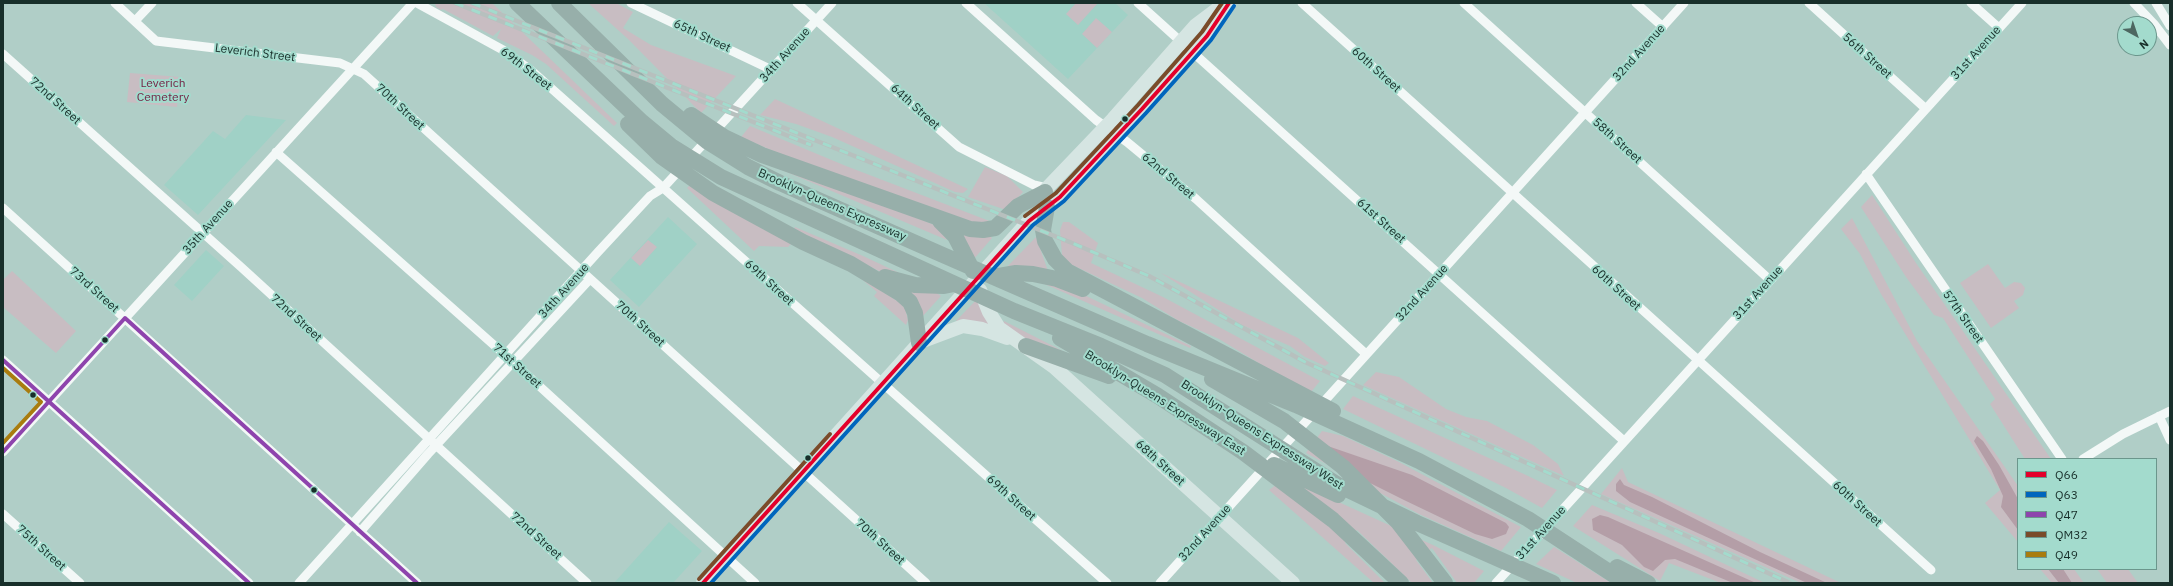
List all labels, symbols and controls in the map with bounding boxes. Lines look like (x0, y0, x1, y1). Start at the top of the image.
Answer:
north arrow (2117, 16, 2157, 56)
street label: 65th Street (671, 17, 733, 55)
street label: 32nd Avenue (1610, 22, 1668, 84)
street label: 31st Avenue (1948, 23, 2004, 83)
street label: 34th Avenue (757, 25, 813, 85)
street label: 56th Street (1839, 30, 1895, 82)
text: N (2137, 37, 2152, 52)
street label: Leverich Street (214, 41, 296, 65)
street label: 69th Street (497, 44, 555, 94)
street label: 60th Street (1348, 44, 1404, 96)
street label: 72nd Street (26, 74, 84, 128)
park label: Leverich Cemetery (137, 77, 189, 105)
street label: 70th Street (373, 81, 427, 133)
street label: 64th Street (887, 81, 943, 133)
unlabelled marker (1120, 114, 1130, 124)
street label: 58th Street (1589, 115, 1645, 167)
street label: 62nd Street (1139, 150, 1197, 202)
street label: Brooklyn-Queens Expressway (756, 166, 908, 244)
street label: 61st Street (1354, 196, 1408, 246)
street label: 35th Avenue (180, 197, 236, 257)
street label: 69th Street (741, 257, 797, 309)
street label: 34th Avenue (536, 261, 592, 321)
street label: 32nd Avenue (1393, 262, 1451, 324)
street label: 60th Street (1588, 262, 1644, 314)
street label: 31st Avenue (1730, 263, 1786, 323)
street label: 73rd Street (66, 264, 122, 316)
street label: 57th Street (1940, 288, 1986, 346)
street label: 72nd Street (267, 291, 325, 345)
street label: 70th Street (612, 298, 668, 350)
unlabelled marker (100, 335, 110, 345)
street label: 71st Street (490, 341, 544, 391)
street label: Brooklyn-Queens Expressway East (1082, 347, 1248, 459)
street label: Brooklyn-Queens Expressway West (1178, 377, 1346, 493)
unlabelled marker (28, 390, 38, 400)
street label: 68th Street (1132, 437, 1188, 489)
unlabelled marker (803, 453, 813, 463)
legend (2017, 458, 2157, 570)
text: Q66 (2055, 467, 2078, 482)
street label: 69th Street (983, 472, 1039, 524)
street label: 60th Street (1829, 478, 1885, 530)
unlabelled marker (309, 485, 319, 495)
text: Q63 (2055, 487, 2078, 502)
street label: 32nd Avenue (1176, 502, 1234, 564)
street label: 31st Avenue (1513, 503, 1569, 563)
text: Q47 (2055, 507, 2078, 522)
street label: 72nd Street (507, 509, 565, 563)
street label: 70th Street (852, 516, 908, 568)
street label: 75th Street (13, 522, 69, 574)
text: QM32 (2055, 527, 2088, 542)
text: Q49 (2055, 547, 2078, 562)

